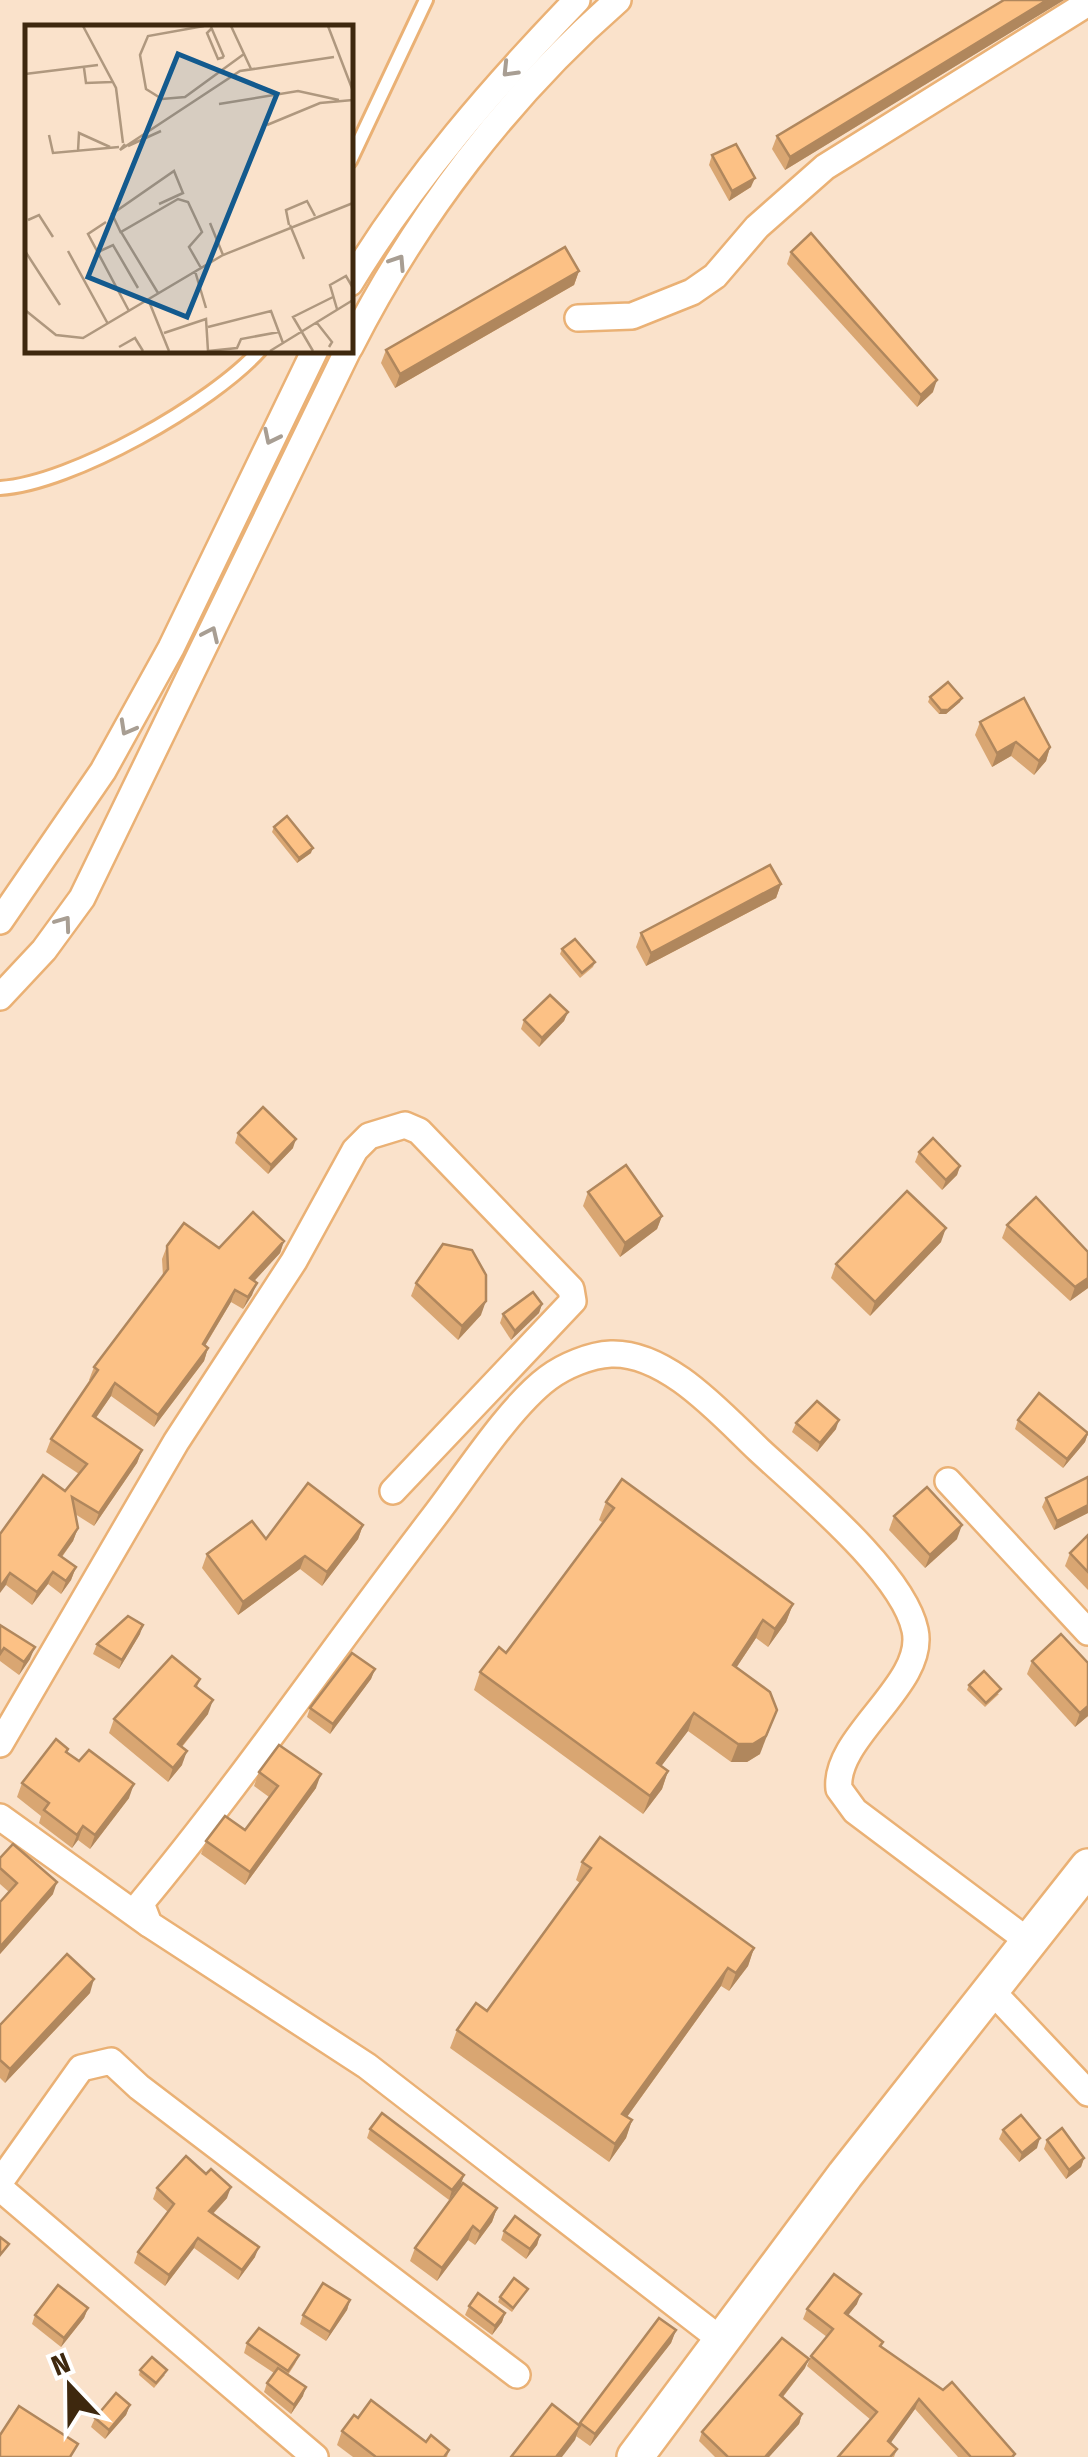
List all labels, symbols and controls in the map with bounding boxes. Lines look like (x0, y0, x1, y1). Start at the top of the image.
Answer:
inset map (25, 25, 352, 352)
one-way arrow (503, 58, 521, 76)
one-way arrow (385, 254, 404, 272)
one-way arrow (263, 427, 283, 445)
one-way arrow (198, 626, 218, 644)
one-way arrow (119, 717, 139, 735)
one-way arrow (52, 916, 69, 934)
north arrow (20, 2337, 120, 2437)
text: N (47, 2346, 75, 2383)

